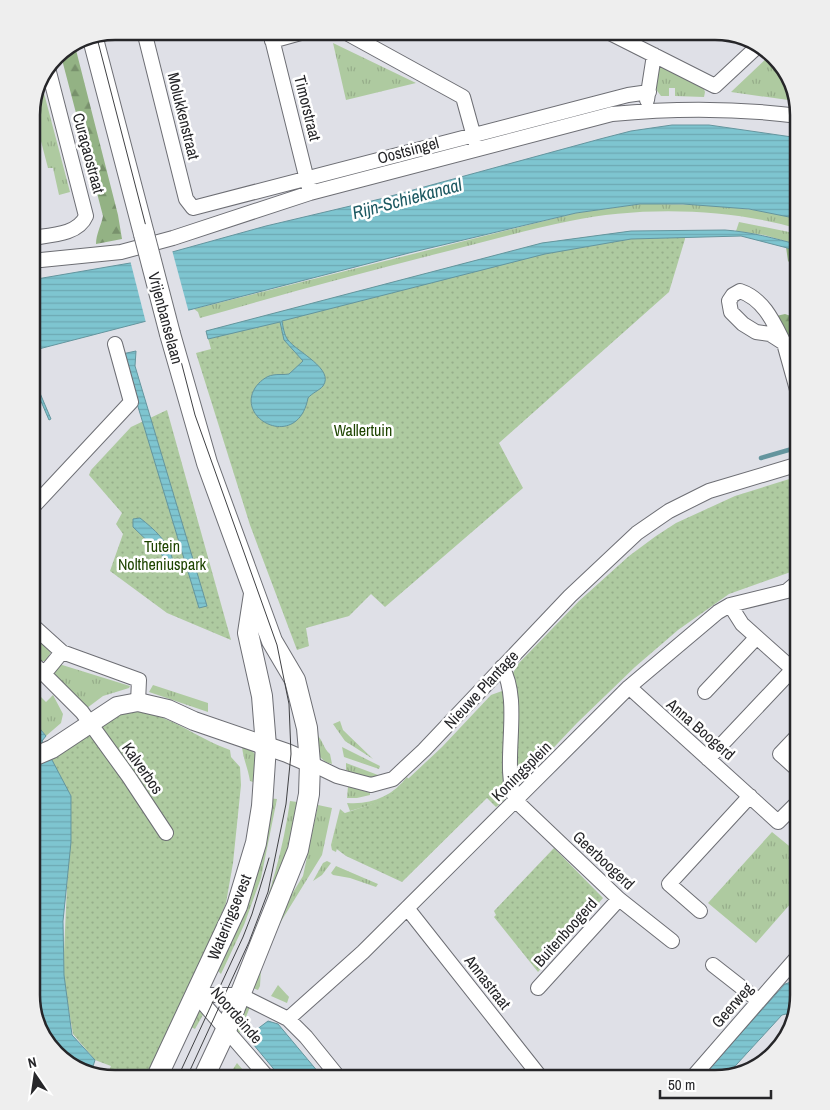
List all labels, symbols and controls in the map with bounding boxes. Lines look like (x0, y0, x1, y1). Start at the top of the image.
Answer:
street label: Molukkenstraat (163, 70, 206, 162)
street label: Timorstraat (289, 73, 327, 143)
street label: Curaçaostraat (68, 110, 110, 196)
street label: Oostsingel (375, 131, 441, 169)
water label: Rijn-Schiekanaal (349, 172, 465, 225)
street label: Vrijenbanselaan (143, 270, 189, 366)
park label: Wallertuin (334, 419, 392, 441)
park label: Tutein Noltheniuspark (118, 535, 207, 575)
street label: Nieuwe Plantage (439, 645, 523, 733)
street label: Anna Boogerd (661, 693, 740, 765)
street label: Koningsplein (486, 736, 556, 806)
street label: Kalverbos (117, 738, 169, 798)
street label: Geerboogerd (568, 826, 640, 894)
street label: Wateringsevest (202, 871, 256, 963)
street label: Buitenboogerd (528, 893, 602, 971)
street label: Annastraat (459, 949, 516, 1014)
street label: Geerweg (706, 977, 758, 1032)
street label: Noordeinde (206, 982, 268, 1048)
north arrow (10, 1050, 60, 1100)
text: N (26, 1053, 38, 1072)
scale bar (660, 1068, 771, 1100)
text: 50 m (668, 1074, 695, 1095)

